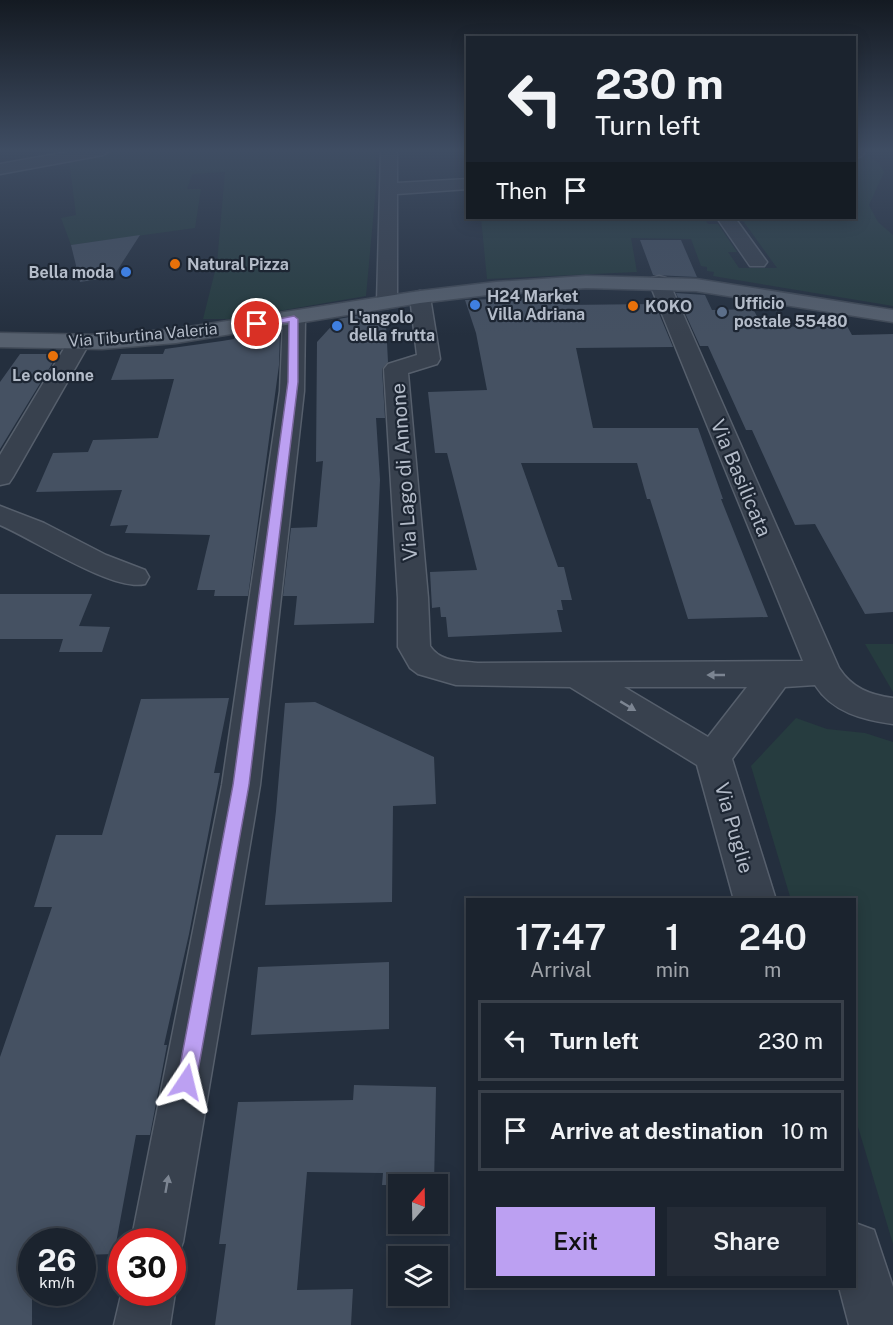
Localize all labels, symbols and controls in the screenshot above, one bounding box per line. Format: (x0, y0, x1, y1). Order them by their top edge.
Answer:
text: 230 m (595, 59, 724, 108)
icon: left (496, 60, 574, 138)
text: Turn left (595, 109, 701, 141)
icon: arrive (559, 174, 592, 207)
text: Then (496, 178, 547, 204)
place label: Natural Pizza (187, 255, 289, 274)
marker: Natural Pizza (168, 257, 182, 271)
place label: Bella moda (28, 263, 114, 282)
marker: Bella moda (119, 265, 133, 279)
place label: H24 Market Villa Adriana (487, 287, 585, 324)
place label: Ufficio postale 55480 (734, 294, 848, 331)
place label: KOKO (645, 297, 692, 316)
pin (231, 298, 282, 349)
marker: H24 Market Villa Adriana (468, 298, 482, 312)
marker: KOKO (626, 299, 640, 313)
marker: Ufficio postale 55480 (715, 305, 729, 319)
icon: arrive (240, 307, 273, 340)
place label: L'angolo della frutta (349, 308, 435, 345)
street label: Via Tiburtina Valeria (68, 319, 218, 351)
marker: L'angolo della frutta (330, 319, 344, 333)
marker: Le colonne (46, 349, 60, 363)
place label: Le colonne (12, 366, 94, 385)
street label: Via Lago di Annone (386, 382, 422, 562)
street label: Via Basilicata (706, 416, 776, 540)
one-way arrow (707, 670, 726, 680)
one-way arrow (620, 700, 636, 711)
street label: Via Puglie (710, 780, 758, 876)
text: 17:47 (515, 916, 606, 958)
text: 1 (665, 916, 680, 958)
text: 240 (739, 916, 807, 958)
text: Arrival (530, 958, 592, 982)
text: min (656, 958, 690, 982)
text: m (764, 958, 781, 982)
icon: left (499, 1024, 532, 1057)
text: Turn left (550, 1028, 639, 1054)
text: 230 m (758, 1028, 823, 1054)
position arrow (154, 1050, 218, 1114)
icon: arrive (499, 1114, 532, 1147)
text: Arrive at destination (550, 1118, 763, 1144)
text: 10 m (781, 1118, 828, 1144)
north arrow (388, 1174, 448, 1234)
map controls (388, 1174, 448, 1306)
one-way arrow (163, 1175, 172, 1194)
button: Exit (496, 1207, 655, 1276)
button: Share (667, 1207, 826, 1276)
speed limit sign: 30 (108, 1228, 186, 1306)
text: 26 (38, 1242, 76, 1278)
button: layers (388, 1246, 448, 1306)
text: km/h (39, 1274, 75, 1291)

